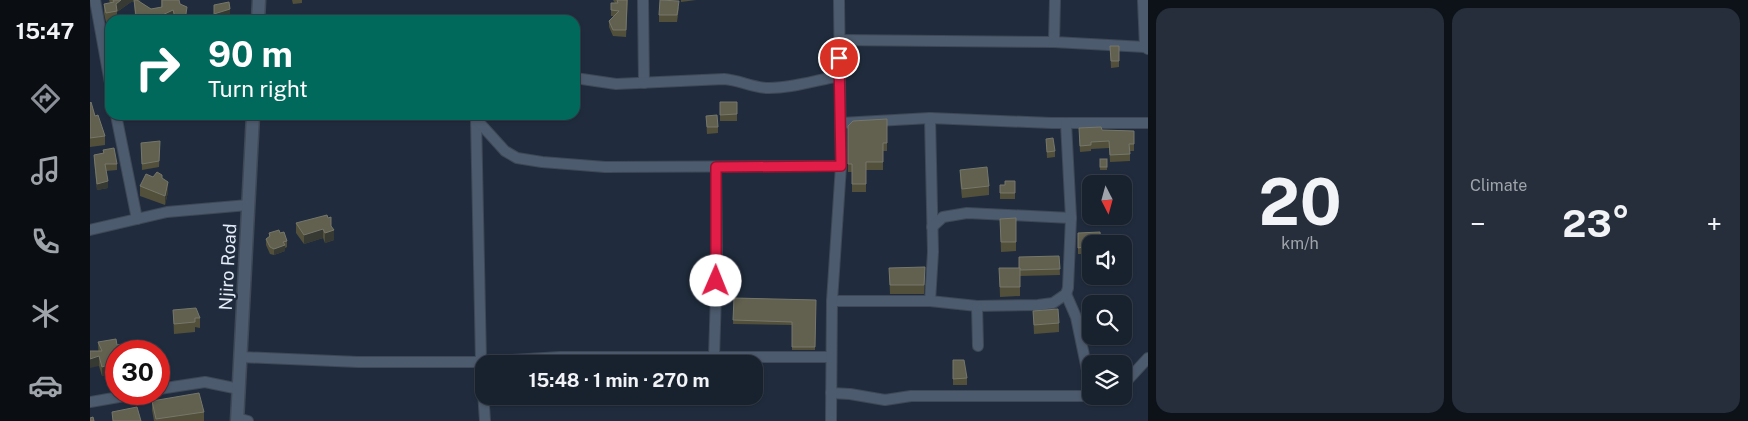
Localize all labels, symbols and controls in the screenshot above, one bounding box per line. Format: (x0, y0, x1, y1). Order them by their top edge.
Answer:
text: 15:47 (16, 18, 74, 44)
text: 90 m (208, 34, 293, 75)
icon: right (125, 35, 190, 100)
pin (818, 37, 860, 79)
icon: arrive (825, 44, 853, 72)
text: Turn right (208, 76, 308, 102)
icon: directions (28, 81, 63, 116)
icon: music (28, 153, 63, 188)
text: 20 (1258, 163, 1342, 240)
north arrow (1082, 175, 1132, 225)
map controls (1082, 175, 1132, 405)
text: Climate (1470, 176, 1527, 195)
text: 23° (1562, 201, 1630, 246)
text: − (1470, 207, 1486, 240)
text: + (1706, 207, 1722, 240)
street label: Njiro Road (215, 223, 240, 311)
icon: phone (28, 224, 63, 259)
text: km/h (1281, 234, 1319, 253)
button: sound (1082, 235, 1132, 285)
position arrow (689, 254, 741, 306)
button: search (1082, 295, 1132, 345)
icon: climate (28, 296, 63, 331)
speed limit sign: 30 (105, 340, 170, 405)
button: layers (1082, 355, 1132, 405)
icon: car (28, 368, 63, 403)
text: 15:48 · 1 min · 270 m (528, 369, 710, 391)

